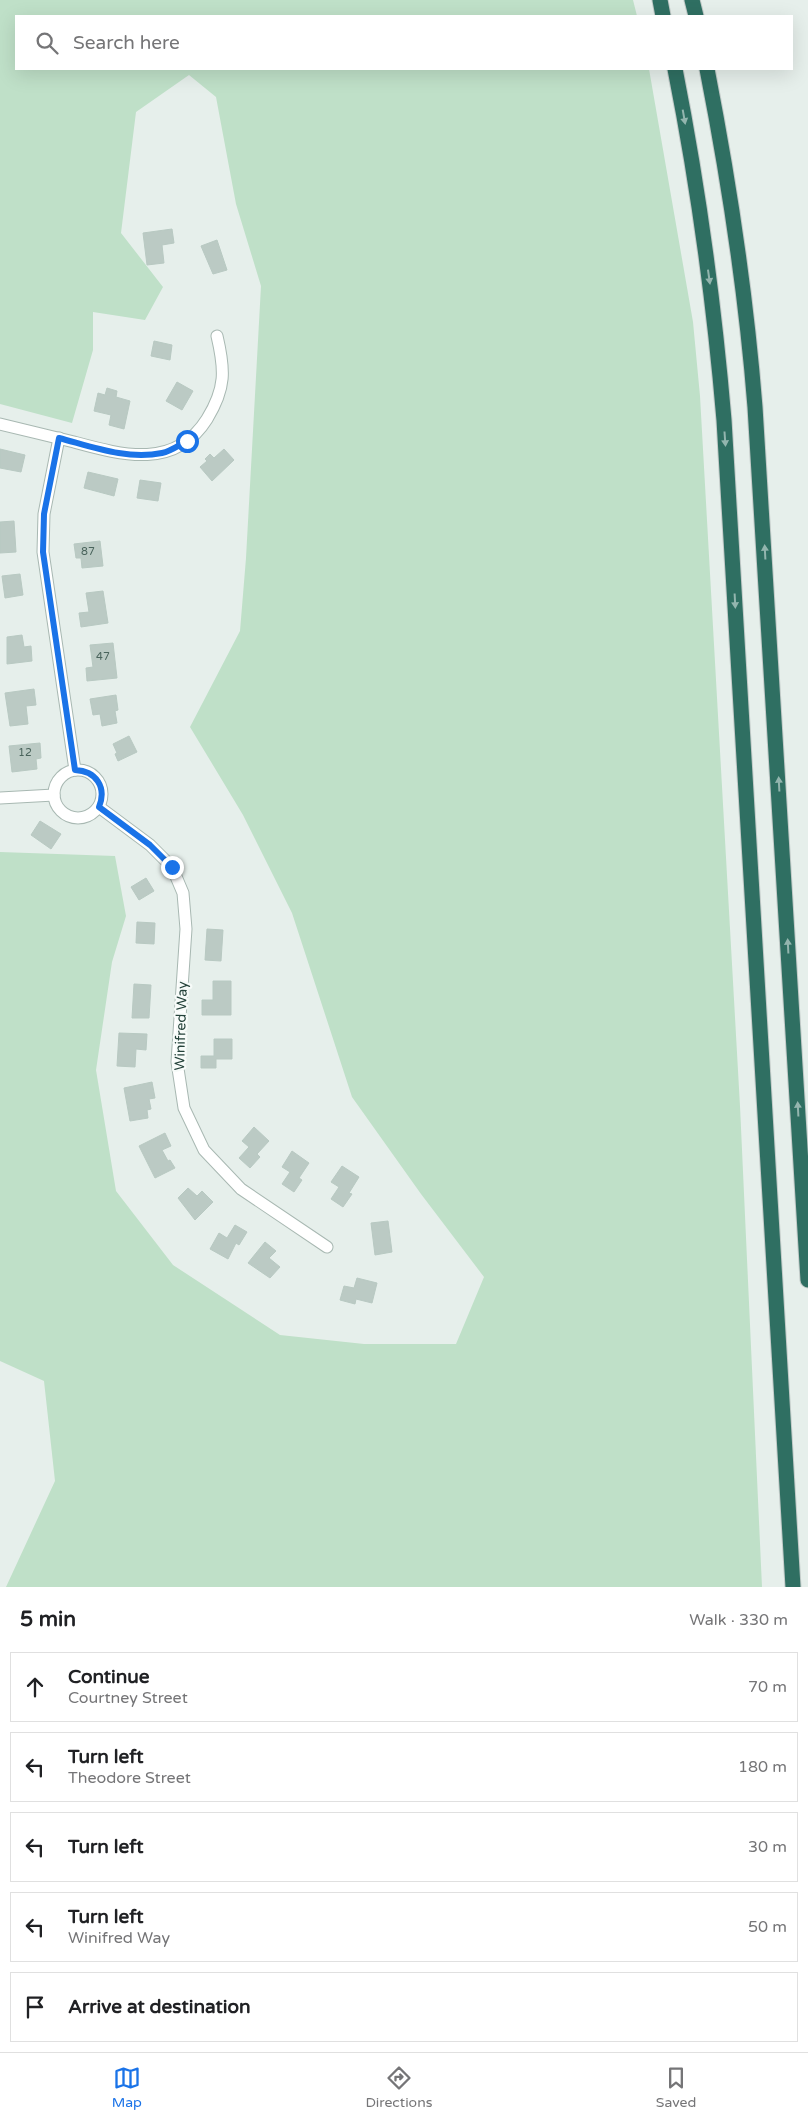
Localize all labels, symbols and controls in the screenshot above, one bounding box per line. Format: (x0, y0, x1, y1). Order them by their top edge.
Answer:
search box (15, 15, 793, 70)
icon: search (33, 29, 61, 57)
text: Search here (73, 32, 180, 54)
one-way arrow (681, 109, 689, 125)
one-way arrow (705, 269, 713, 285)
route start (176, 430, 199, 453)
one-way arrow (721, 431, 729, 447)
one-way arrow (760, 544, 768, 560)
house number: 87 (81, 545, 95, 558)
one-way arrow (732, 593, 740, 609)
house number: 47 (96, 650, 110, 663)
house number: 12 (18, 746, 32, 759)
one-way arrow (774, 776, 782, 792)
route end (161, 856, 184, 879)
one-way arrow (784, 938, 792, 954)
street label: Winifred Way (171, 981, 191, 1071)
one-way arrow (793, 1100, 801, 1116)
text: 5 min (20, 1607, 76, 1632)
text: Walk · 330 m (689, 1610, 788, 1630)
text: Continue (68, 1666, 150, 1688)
icon: ahead (21, 1673, 49, 1701)
text: 70 m (748, 1677, 787, 1697)
text: Courtney Street (68, 1688, 188, 1708)
text: Turn left (68, 1746, 144, 1768)
icon: left (21, 1753, 49, 1781)
text: 180 m (738, 1757, 787, 1777)
text: Theodore Street (68, 1768, 191, 1788)
icon: left (21, 1833, 49, 1861)
text: Turn left (68, 1836, 144, 1858)
text: 30 m (748, 1837, 787, 1857)
text: Turn left (68, 1906, 144, 1928)
icon: left (21, 1913, 49, 1941)
text: 50 m (748, 1917, 787, 1937)
text: Winifred Way (68, 1928, 170, 1948)
icon: arrive (21, 1993, 49, 2021)
text: Arrive at destination (68, 1996, 251, 2018)
tab: Map (112, 2064, 142, 2111)
tab: Directions (365, 2064, 432, 2111)
tab: Saved (656, 2064, 696, 2111)

